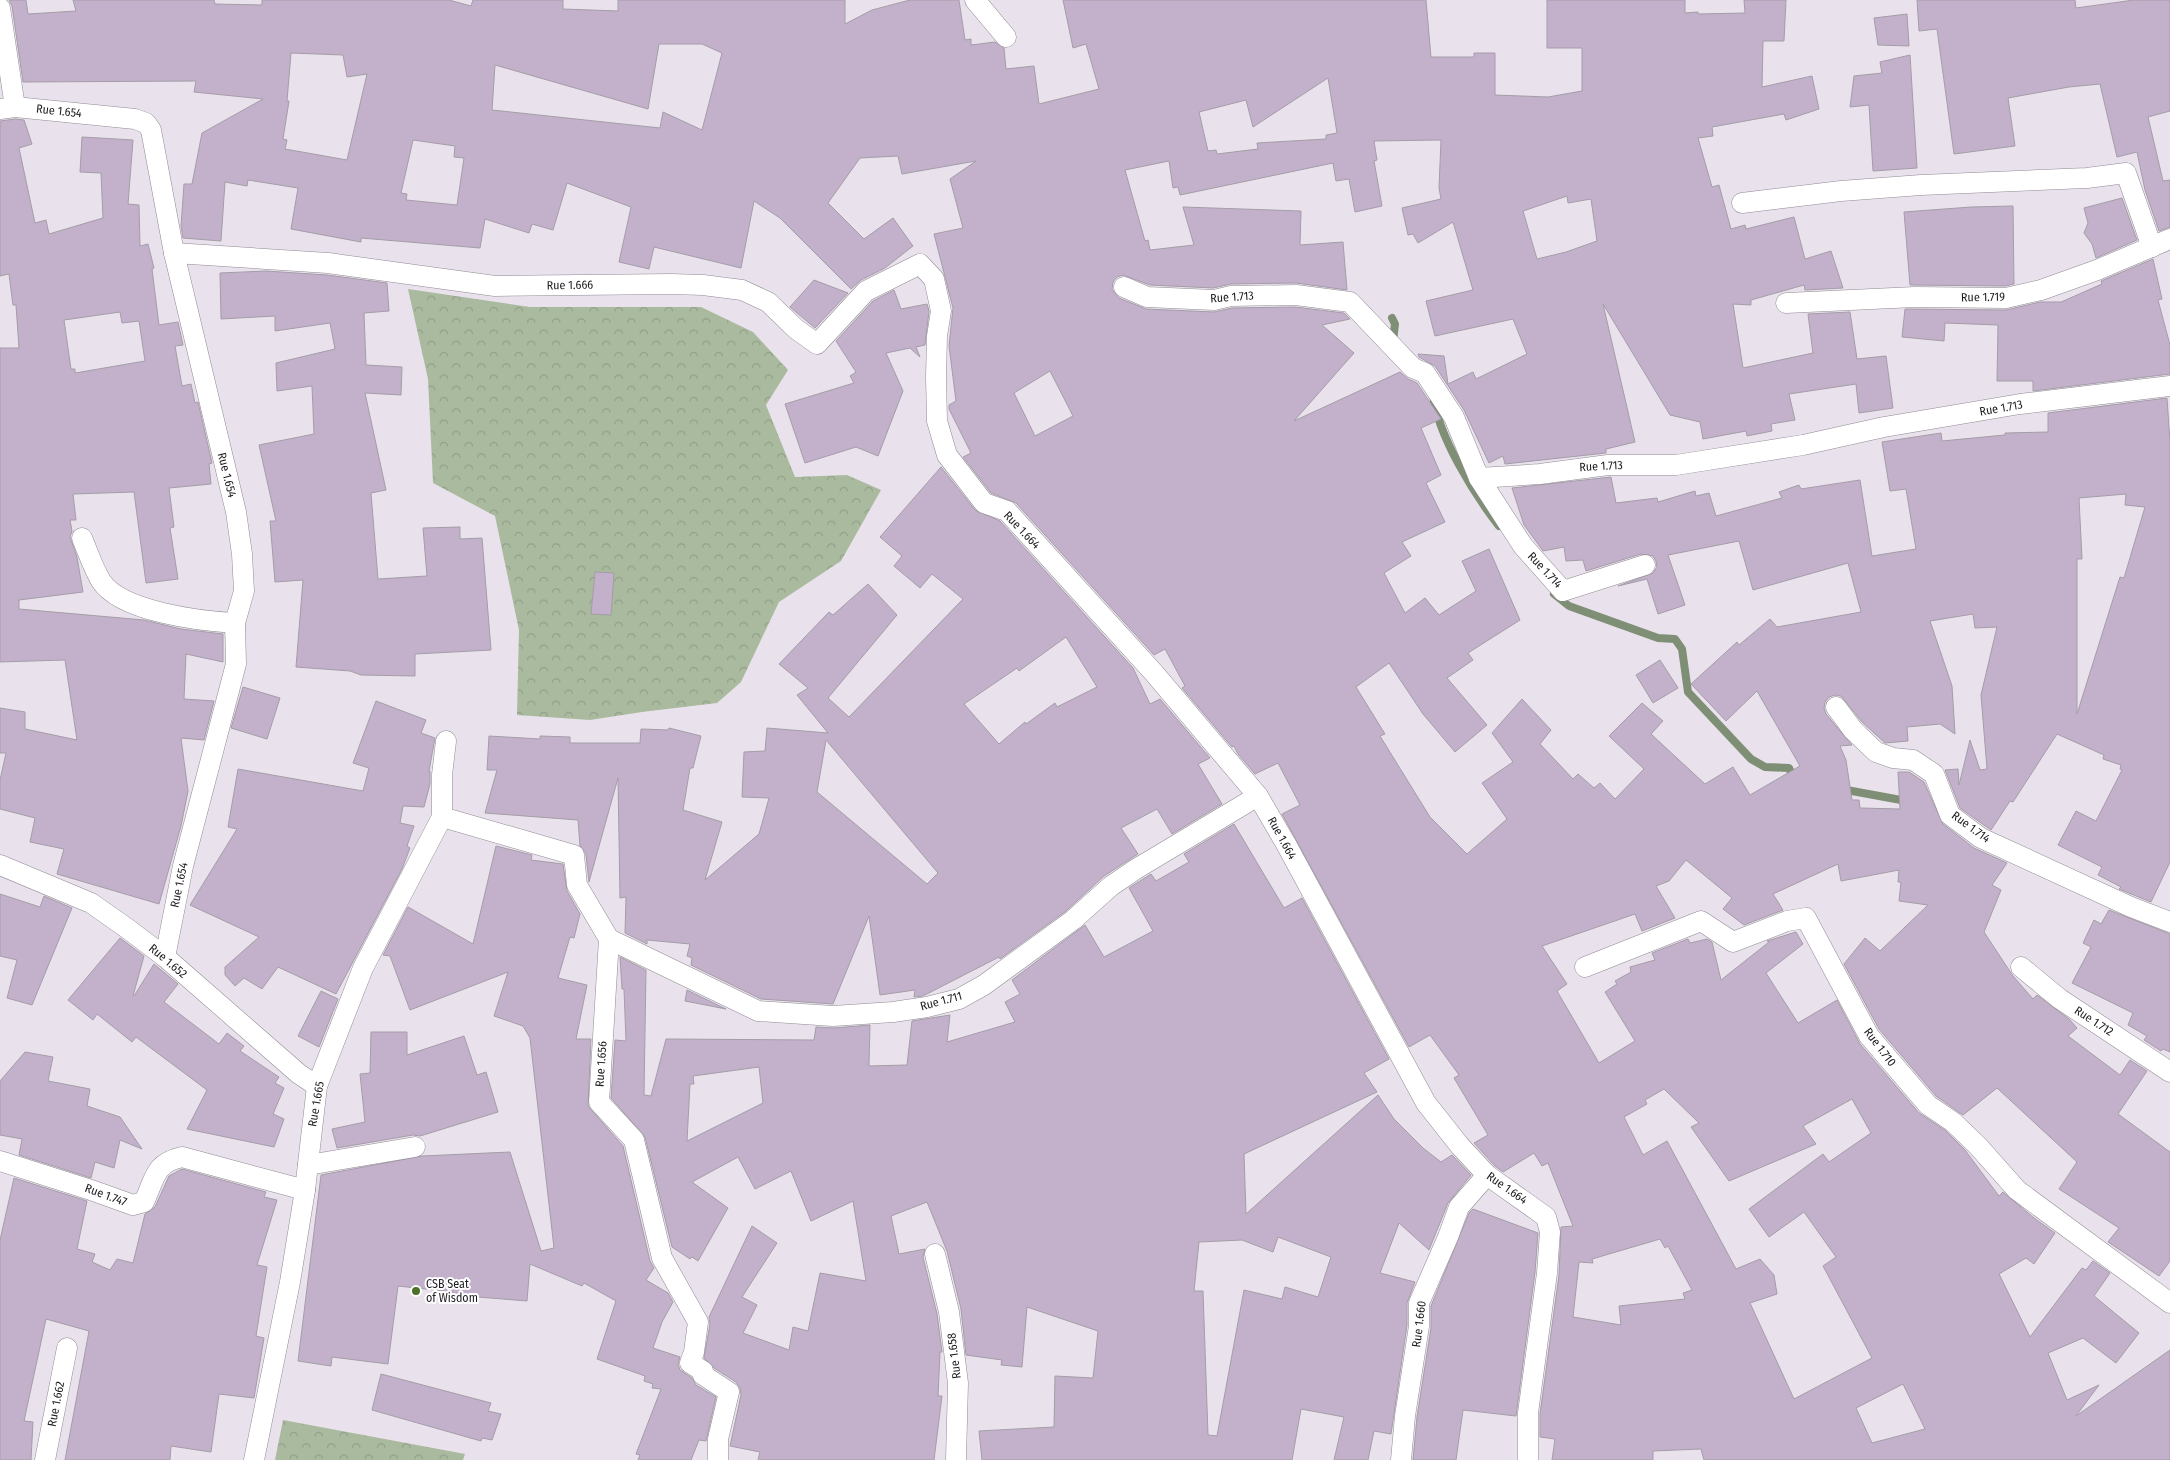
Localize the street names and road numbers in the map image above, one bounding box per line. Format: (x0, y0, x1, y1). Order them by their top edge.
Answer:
street label: Rue 1.654 (35, 102, 83, 120)
street label: Rue 1.666 (547, 278, 593, 292)
street label: Rue 1.713 (1210, 288, 1254, 306)
street label: Rue 1.719 (1961, 290, 2005, 304)
street label: Rue 1.713 (1978, 397, 2024, 419)
street label: Rue 1.654 (215, 451, 239, 499)
street label: Rue 1.713 (1579, 458, 1623, 474)
street label: Rue 1.664 (1001, 508, 1043, 552)
street label: Rue 1.714 (1525, 549, 1565, 591)
street label: Rue 1.714 (1949, 808, 1993, 846)
street label: Rue 1.664 (1265, 814, 1299, 862)
street label: Rue 1.654 (167, 861, 191, 909)
street label: Rue 1.652 (146, 941, 190, 981)
street label: Rue 1.711 (919, 989, 963, 1013)
street label: Rue 1.712 (2072, 1003, 2116, 1039)
street label: Rue 1.710 (1861, 1025, 1899, 1069)
street label: Rue 1.656 (592, 1041, 610, 1087)
street label: Rue 1.665 (305, 1080, 327, 1128)
street label: Rue 1.664 (1484, 1169, 1530, 1207)
street label: Rue 1.747 (83, 1181, 129, 1209)
street label: Rue 1.660 (1409, 1300, 1429, 1348)
street label: Rue 1.658 (944, 1332, 964, 1380)
street label: Rue 1.662 (45, 1380, 67, 1428)

